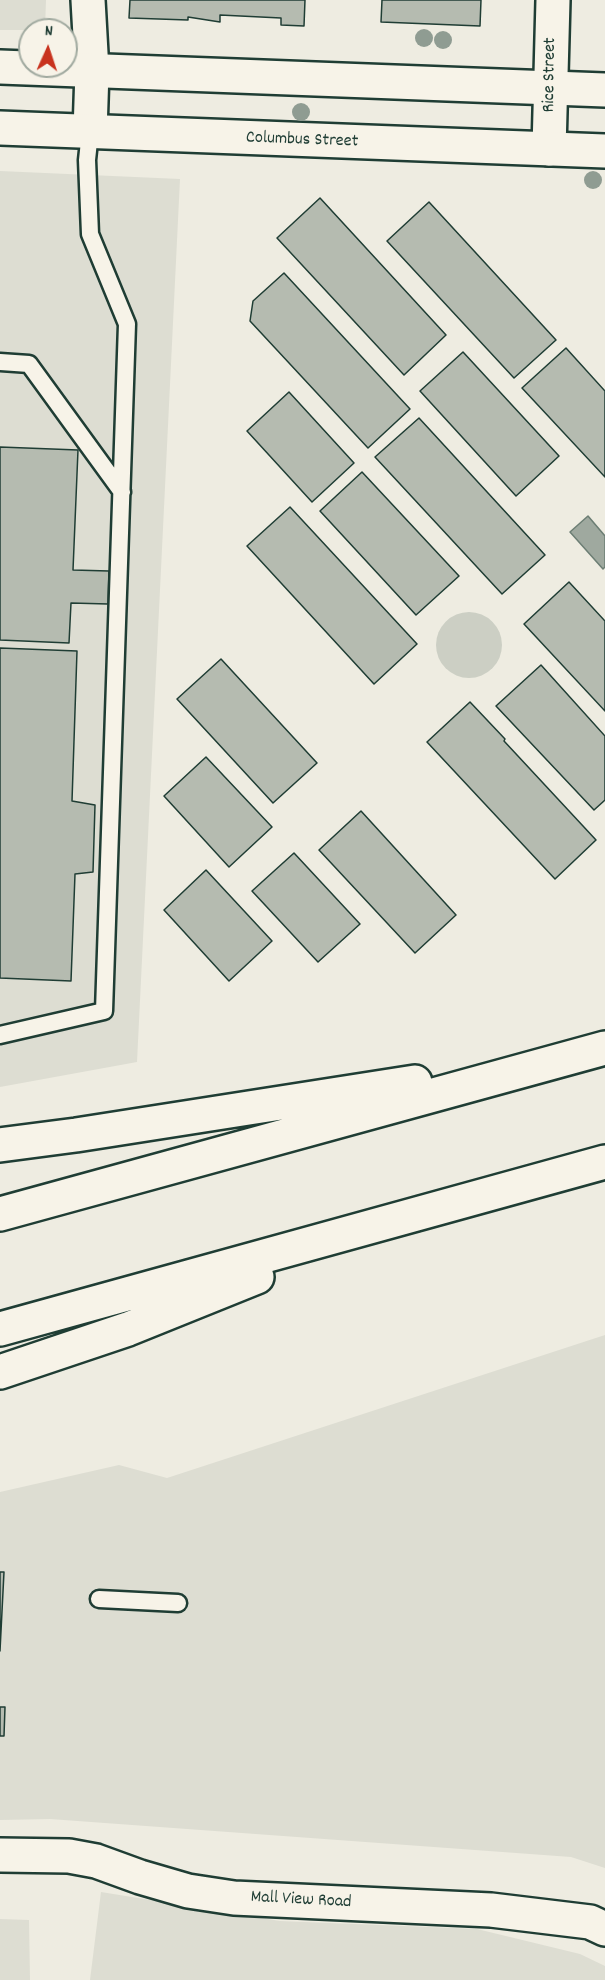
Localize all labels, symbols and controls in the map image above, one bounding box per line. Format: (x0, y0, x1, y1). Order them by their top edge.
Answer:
north arrow (18, 18, 78, 78)
text: N (44, 20, 53, 43)
street label: Rice Street (540, 37, 562, 113)
street label: Columbus Street (246, 128, 358, 154)
street label: Mall View Road (250, 1888, 352, 1914)

